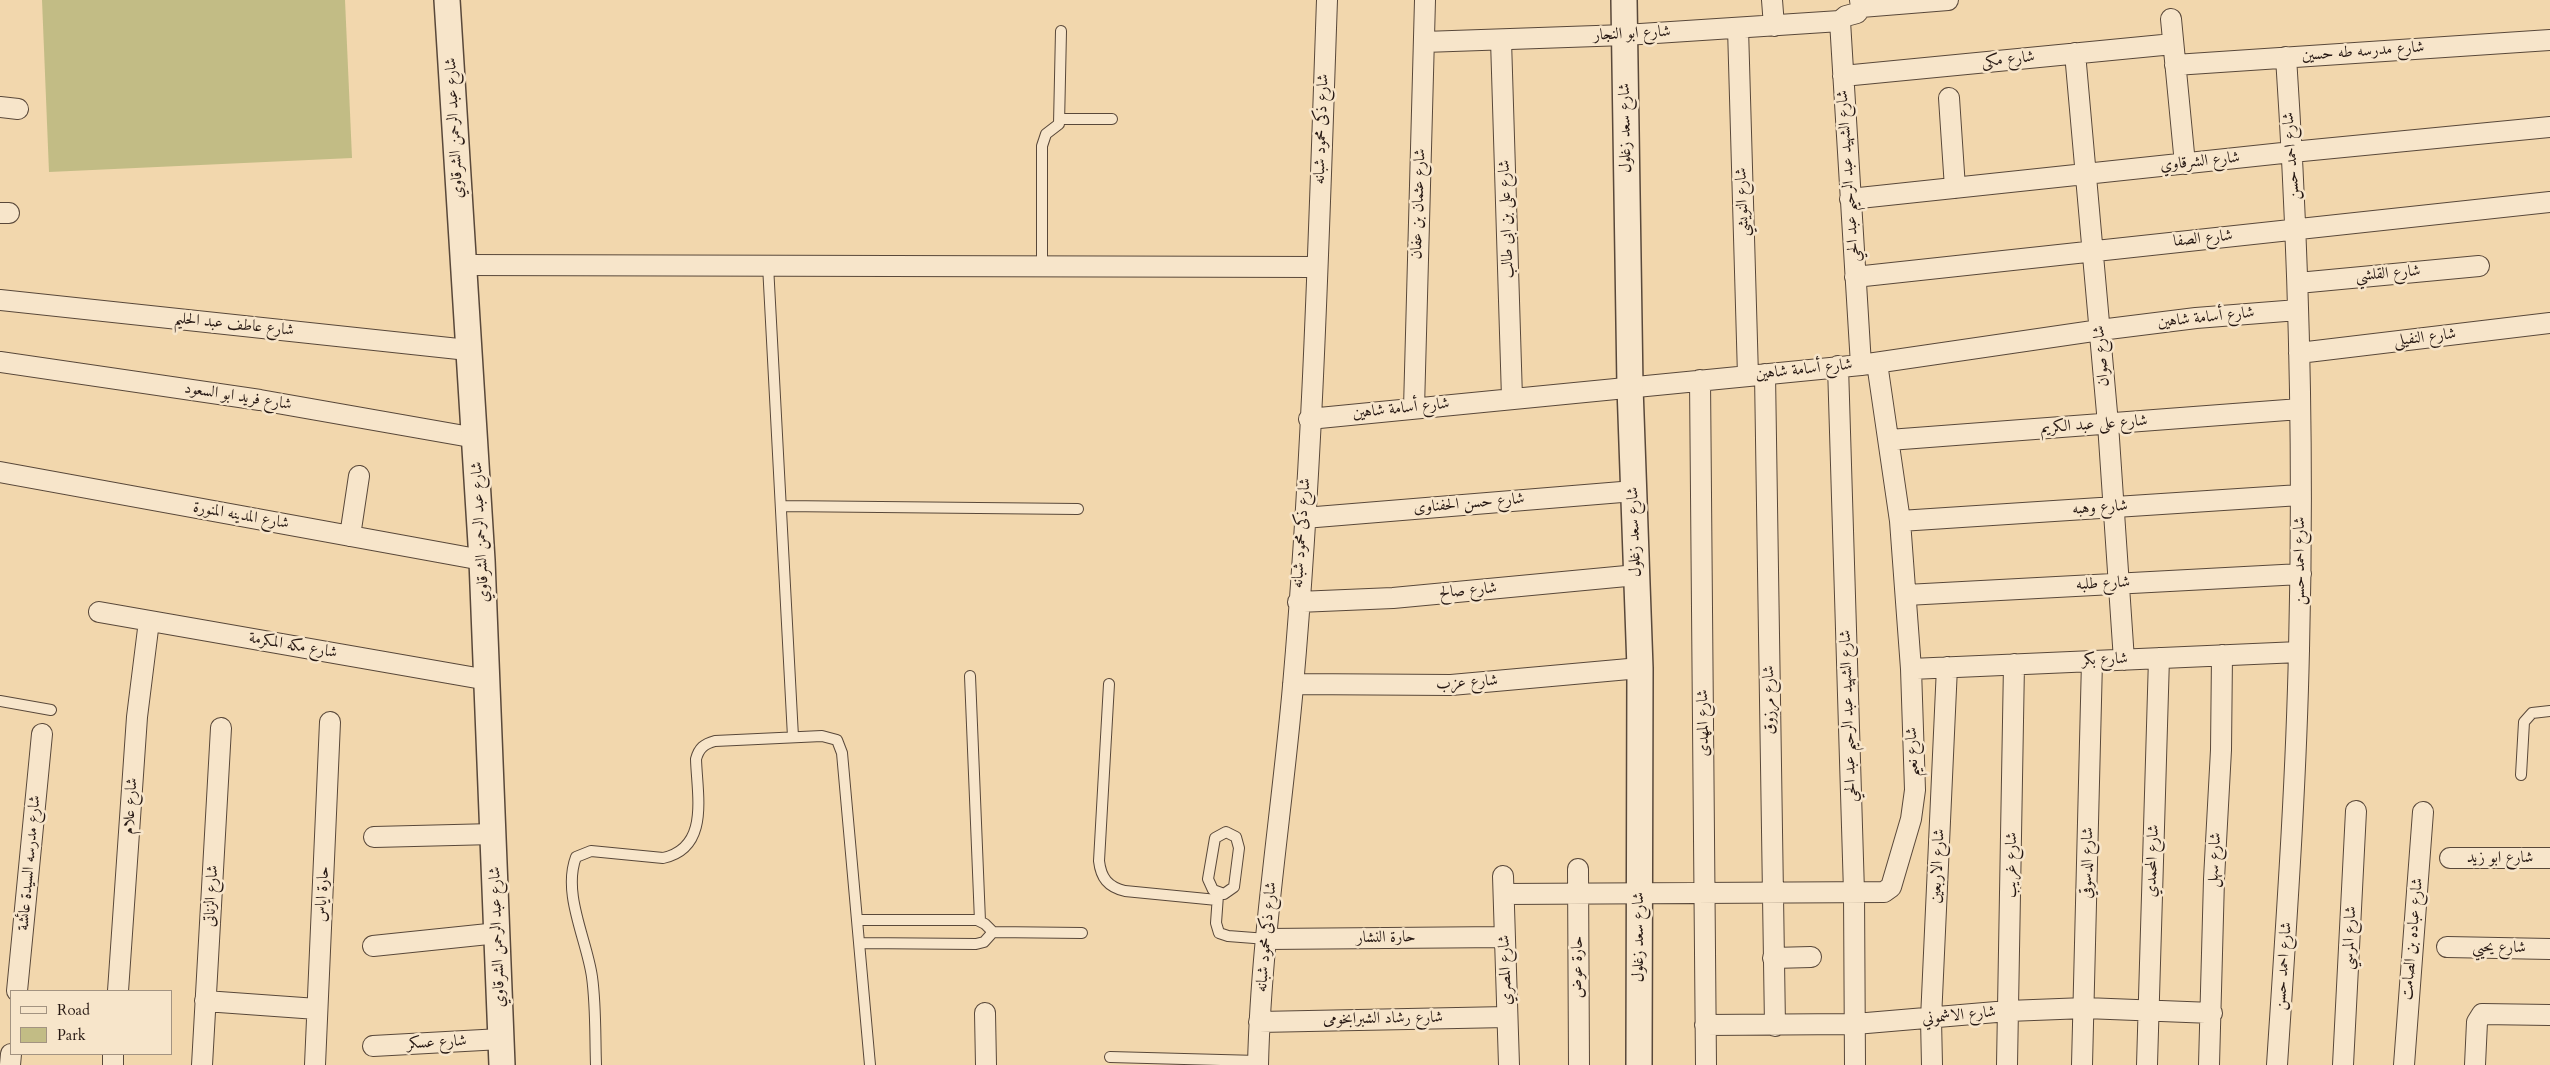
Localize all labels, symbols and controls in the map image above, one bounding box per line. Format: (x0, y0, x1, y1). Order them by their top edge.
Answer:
street label: شارع ابو النجار (1593, 22, 1671, 46)
street label: شارع مدرسه طه حسين (2301, 38, 2425, 66)
street label: شارع مكى (1980, 48, 2036, 72)
street label: شارع عبد الرحمن الشرقاوي (442, 57, 468, 199)
street label: شارع ذكى محمود شبانه (1310, 73, 1334, 185)
street label: شارع سعد زغلول (1616, 83, 1636, 173)
street label: شارع الشهيد عبد الرحيم عبد الحي (1833, 89, 1865, 263)
street label: شارع احمد حسن (2279, 111, 2305, 201)
street label: شارع عثمان بن عفان (1407, 148, 1431, 260)
street label: شارع الشرقاوي (2159, 148, 2241, 176)
street label: شارع على بن ابى طالب (1495, 159, 1519, 279)
street label: شارع النويشي (1732, 167, 1754, 237)
street label: شارع الصفا (2172, 226, 2234, 252)
street label: شارع القلشي (2355, 262, 2421, 286)
street label: شارع أسامة شاهين (2157, 303, 2255, 333)
street label: شارع عاطف عبد الحليم (173, 309, 295, 341)
street label: شارع صوان (2090, 325, 2114, 387)
street label: شارع النفيلى (2393, 325, 2457, 351)
street label: شارع أسامة شاهين (1755, 355, 1853, 385)
street label: شارع فريد ابو السعود (183, 379, 293, 415)
street label: شارع أسامة شاهين (1352, 394, 1450, 424)
street label: شارع على عبد الكريم (2040, 412, 2148, 438)
street label: شارع عبد الرحمن الشرقاوي (468, 461, 494, 603)
street label: شارع ذكى محمود شبانه (1289, 477, 1315, 589)
street label: شارع سعد زغلول (1624, 487, 1646, 577)
street label: شارع حسن الحفناوى (1413, 490, 1525, 518)
street label: شارع وهبه (2072, 496, 2128, 520)
street label: شارع المدينه المنورة (191, 498, 291, 534)
street label: شارع احمد حسن (2290, 517, 2310, 605)
street label: شارع طلبه (2075, 573, 2131, 595)
street label: شارع صالح (1438, 579, 1498, 603)
street label: شارع مكه المكرمة (247, 629, 339, 663)
street label: شارع الشهيد عبد الرحيم عبد الحي (1836, 629, 1862, 803)
street label: شارع بكر (2082, 650, 2128, 670)
street label: شارع مرزوق (1760, 665, 1780, 735)
street label: شارع عزب (1435, 671, 1499, 695)
street label: شارع المهدى (1694, 689, 1714, 757)
street label: شارع نعيم (1903, 727, 1923, 777)
street label: شارع علام (119, 777, 143, 835)
street label: شارع مدرسه السيدة عائشة (15, 794, 45, 932)
street label: شارع المحمدي (2142, 824, 2164, 898)
street label: شارع الدسوقي (2078, 827, 2098, 899)
street label: شارع الاربعين (1926, 828, 1950, 904)
street label: شارع غريب (2002, 832, 2022, 898)
street label: شارع سهل (2204, 832, 2226, 888)
street label: شارع ابو زيد (2467, 848, 2533, 868)
street label: شارع الزناتى (201, 864, 223, 928)
street label: حارة اياس (312, 866, 334, 922)
street label: شارع عبد الرحمن الشرقاوي (486, 866, 510, 1008)
street label: شارع عباده بن الصامت (2398, 877, 2428, 1001)
street label: شارع ذكى محمود شبانه (1253, 881, 1281, 993)
street label: شارع سعد زغلول (1629, 892, 1649, 982)
street label: شارع المرسي (2339, 906, 2361, 970)
street label: شارع احمد حسن (2271, 921, 2297, 1011)
street label: حارة النشار (1356, 928, 1416, 948)
street label: شارع المصري (1495, 934, 1517, 1006)
street label: حارة عوض (1568, 936, 1588, 998)
street label: شارع يحيي (2472, 938, 2526, 958)
legend (10, 990, 172, 1055)
text: Road (57, 1000, 90, 1020)
street label: شارع الاشموني (1921, 1003, 1997, 1029)
street label: شارع رشاد الشبرابخومى (1323, 1008, 1443, 1030)
text: Park (57, 1025, 86, 1045)
street label: شارع عسكر (407, 1032, 467, 1054)

